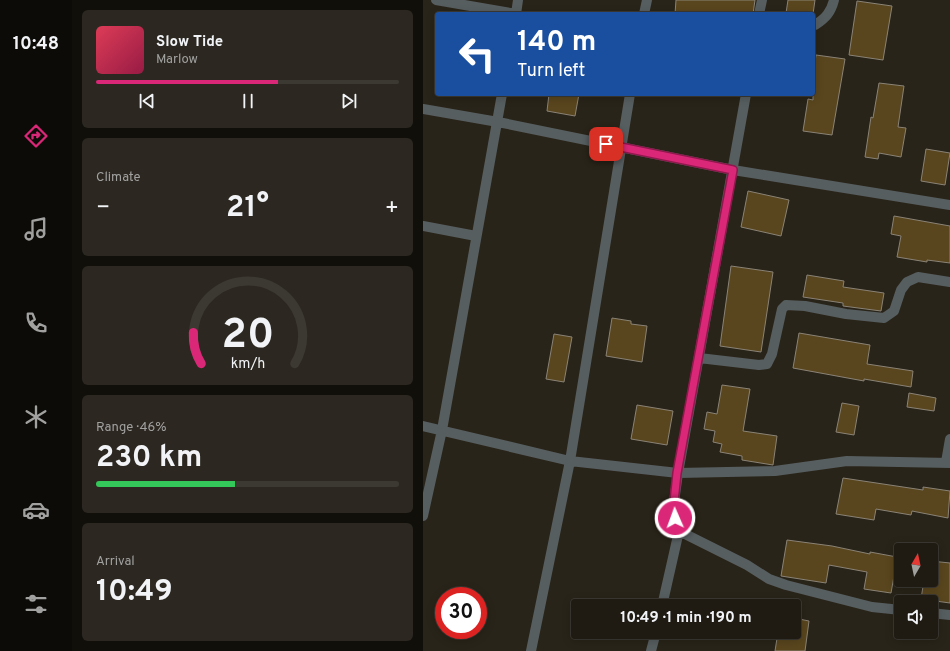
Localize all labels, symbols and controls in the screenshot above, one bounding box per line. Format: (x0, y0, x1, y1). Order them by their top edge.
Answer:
text: 140 m (517, 25, 596, 61)
icon: left (451, 28, 503, 80)
text: 10:48 (13, 33, 59, 56)
text: Slow Tide (156, 33, 223, 52)
text: Marlow (156, 52, 198, 68)
text: Turn left (517, 60, 585, 83)
icon: previous (136, 90, 158, 112)
icon: pause (237, 90, 259, 112)
icon: next (338, 90, 360, 112)
icon: directions (22, 122, 50, 150)
pin (589, 127, 623, 161)
icon: arrive (595, 133, 617, 155)
text: Climate (96, 170, 141, 186)
text: 21° (226, 190, 269, 227)
text: − (96, 195, 110, 222)
text: + (385, 195, 399, 222)
icon: music (22, 215, 50, 243)
icon: phone (22, 309, 50, 337)
text: 20 (221, 309, 274, 362)
text: km/h (230, 354, 265, 372)
icon: climate (22, 403, 50, 431)
text: Range · 46% (96, 420, 167, 436)
text: 230 km (96, 440, 202, 477)
icon: car (22, 496, 50, 524)
position arrow (654, 497, 696, 539)
north arrow (894, 543, 938, 587)
map controls (894, 543, 938, 639)
text: Arrival (96, 554, 135, 570)
text: 10:49 (96, 574, 173, 611)
speed limit sign: 30 (435, 587, 487, 639)
icon: filters (22, 590, 50, 618)
button: sound (894, 595, 938, 639)
text: 10:49 · 1 min · 190 m (620, 609, 752, 628)

